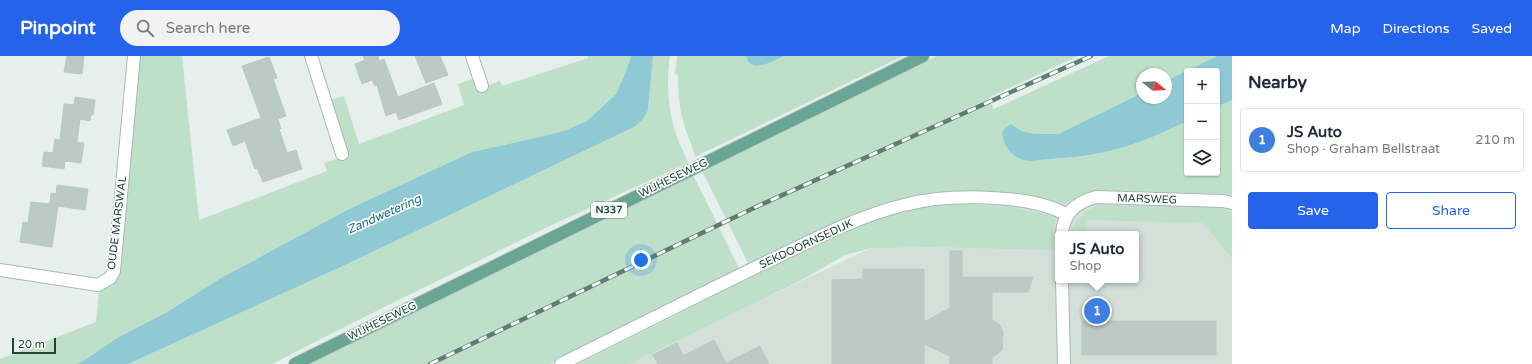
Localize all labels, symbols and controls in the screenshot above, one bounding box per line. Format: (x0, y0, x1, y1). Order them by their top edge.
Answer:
search box (120, 10, 400, 46)
text: Pinpoint (20, 17, 96, 39)
icon: search (134, 17, 156, 39)
text: Search here (166, 19, 250, 37)
text: Map (1330, 20, 1361, 37)
text: Directions (1383, 20, 1450, 37)
text: Saved (1472, 20, 1512, 37)
north arrow (1136, 68, 1172, 104)
map controls (1184, 68, 1220, 176)
button: + (1184, 68, 1220, 104)
text: Nearby (1248, 72, 1307, 93)
button: − (1184, 104, 1220, 140)
text: JS Auto (1287, 123, 1342, 141)
text: 1 (1258, 132, 1266, 148)
text: 210 m (1475, 132, 1515, 148)
button: layers (1184, 140, 1220, 176)
text: Shop · Graham Bellstraat (1287, 141, 1440, 157)
street label: WIJHESEWEG (636, 156, 710, 200)
street label: OUDE MARSWAL (105, 175, 129, 271)
water label: Zandwetering (345, 191, 424, 237)
street label: MARSWEG (1117, 191, 1177, 207)
button: Save (1248, 192, 1378, 229)
button: Share (1386, 192, 1516, 229)
road number: N337 (591, 202, 627, 218)
street label: SEKDOORNSEDIJK (757, 216, 855, 271)
popup (1055, 231, 1139, 283)
text: JS Auto (1070, 240, 1125, 258)
your location (631, 250, 651, 270)
text: Shop (1070, 258, 1101, 274)
pin: 1 (1084, 296, 1110, 326)
street label: WIJHESEWEG (345, 299, 419, 343)
scale bar (12, 336, 56, 355)
text: 20 m (18, 338, 45, 351)

